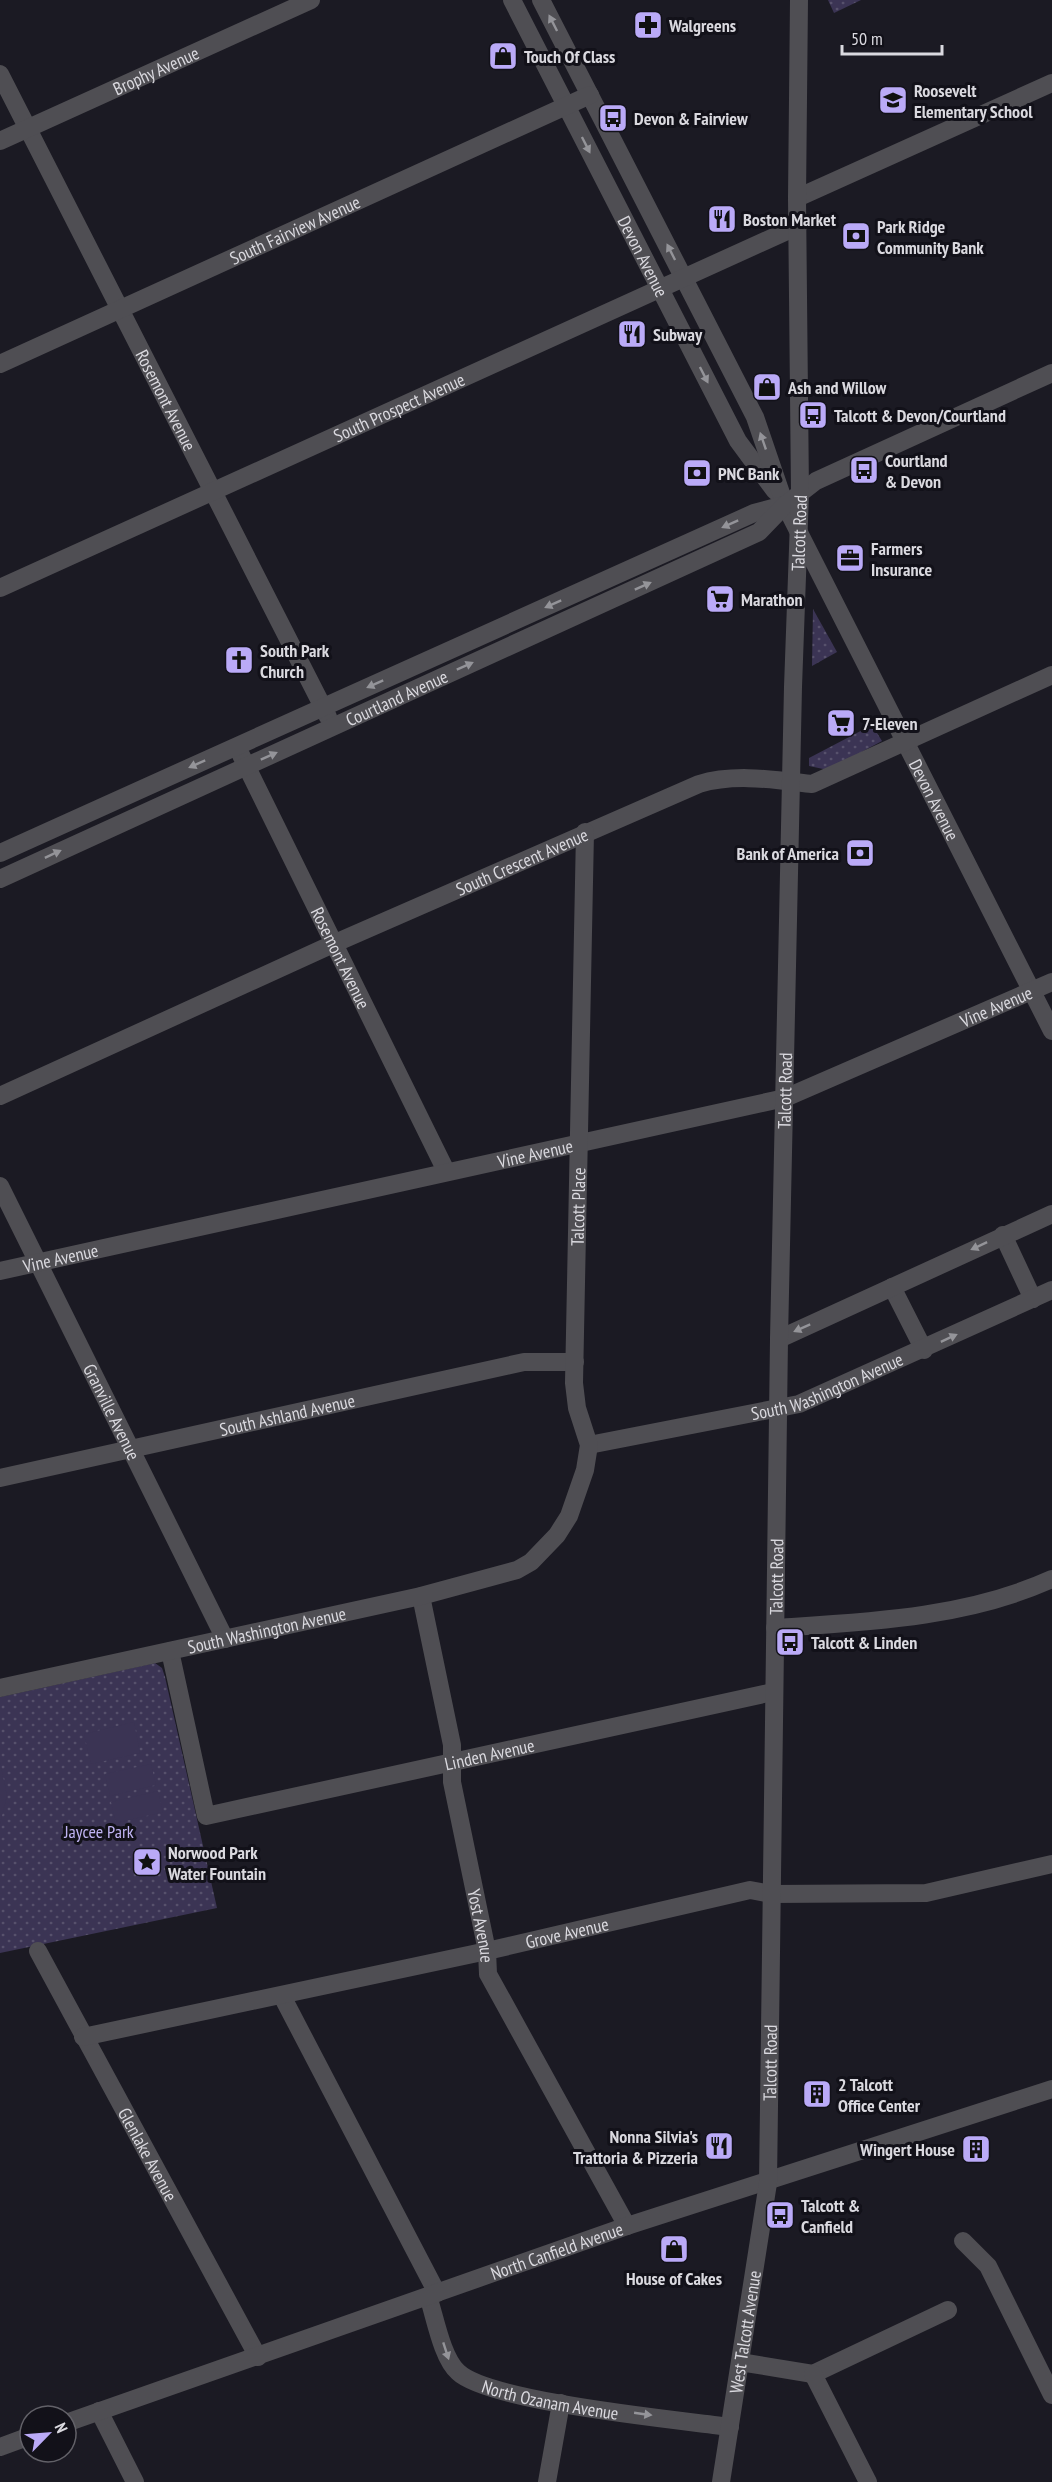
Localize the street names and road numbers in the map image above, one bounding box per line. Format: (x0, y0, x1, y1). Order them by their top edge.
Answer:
street label: Brophy Avenue (109, 41, 202, 100)
street label: South Fairview Avenue (226, 190, 364, 269)
street label: Devon Avenue (613, 212, 674, 301)
street label: Rosemont Avenue (131, 346, 202, 454)
street label: South Prospect Avenue (330, 367, 468, 447)
street label: Talcott Road (786, 494, 811, 572)
street label: Courtland Avenue (342, 664, 451, 731)
street label: Devon Avenue (904, 755, 965, 844)
street label: South Crescent Avenue (452, 823, 591, 900)
street label: Rosemont Avenue (306, 903, 376, 1012)
street label: Vine Avenue (956, 980, 1036, 1032)
street label: Talcott Road (772, 1052, 797, 1129)
street label: Vine Avenue (494, 1134, 575, 1173)
street label: Talcott Place (565, 1167, 590, 1246)
street label: Vine Avenue (20, 1238, 100, 1277)
street label: South Washington Avenue (749, 1347, 907, 1425)
street label: Granville Avenue (79, 1360, 146, 1464)
street label: South Ashland Avenue (217, 1388, 357, 1441)
street label: Talcott Road (764, 1538, 788, 1615)
street label: South Washington Avenue (185, 1601, 348, 1658)
street label: Linden Avenue (442, 1733, 536, 1775)
street label: Yost Avenue (463, 1887, 499, 1963)
street label: Grove Avenue (523, 1912, 611, 1953)
street label: Talcott Road (758, 2024, 782, 2101)
street label: Glenlake Avenue (113, 2103, 183, 2205)
street label: North Canfield Avenue (487, 2217, 626, 2285)
street label: West Talcott Avenue (724, 2269, 766, 2395)
street label: North Ozanam Avenue (479, 2374, 620, 2424)

